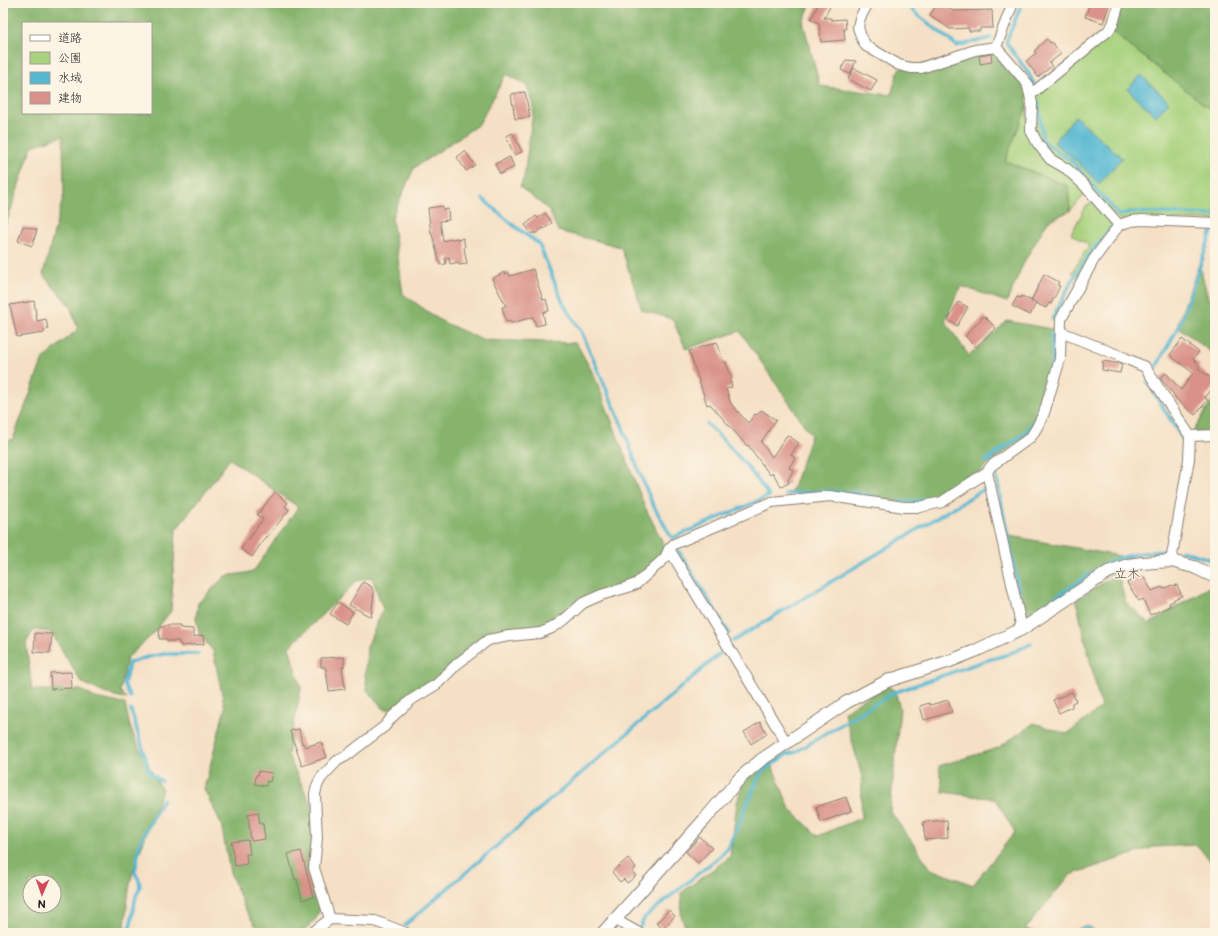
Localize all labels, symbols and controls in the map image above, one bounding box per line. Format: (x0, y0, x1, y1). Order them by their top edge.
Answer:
legend (22, 22, 152, 114)
text: 道路 (58, 31, 82, 46)
text: 公園 (58, 51, 82, 66)
text: 水域 (58, 71, 82, 86)
text: 建物 (58, 91, 82, 106)
district label: 立木 (1114, 566, 1140, 582)
north arrow (22, 874, 62, 914)
text: N (37, 897, 46, 910)

